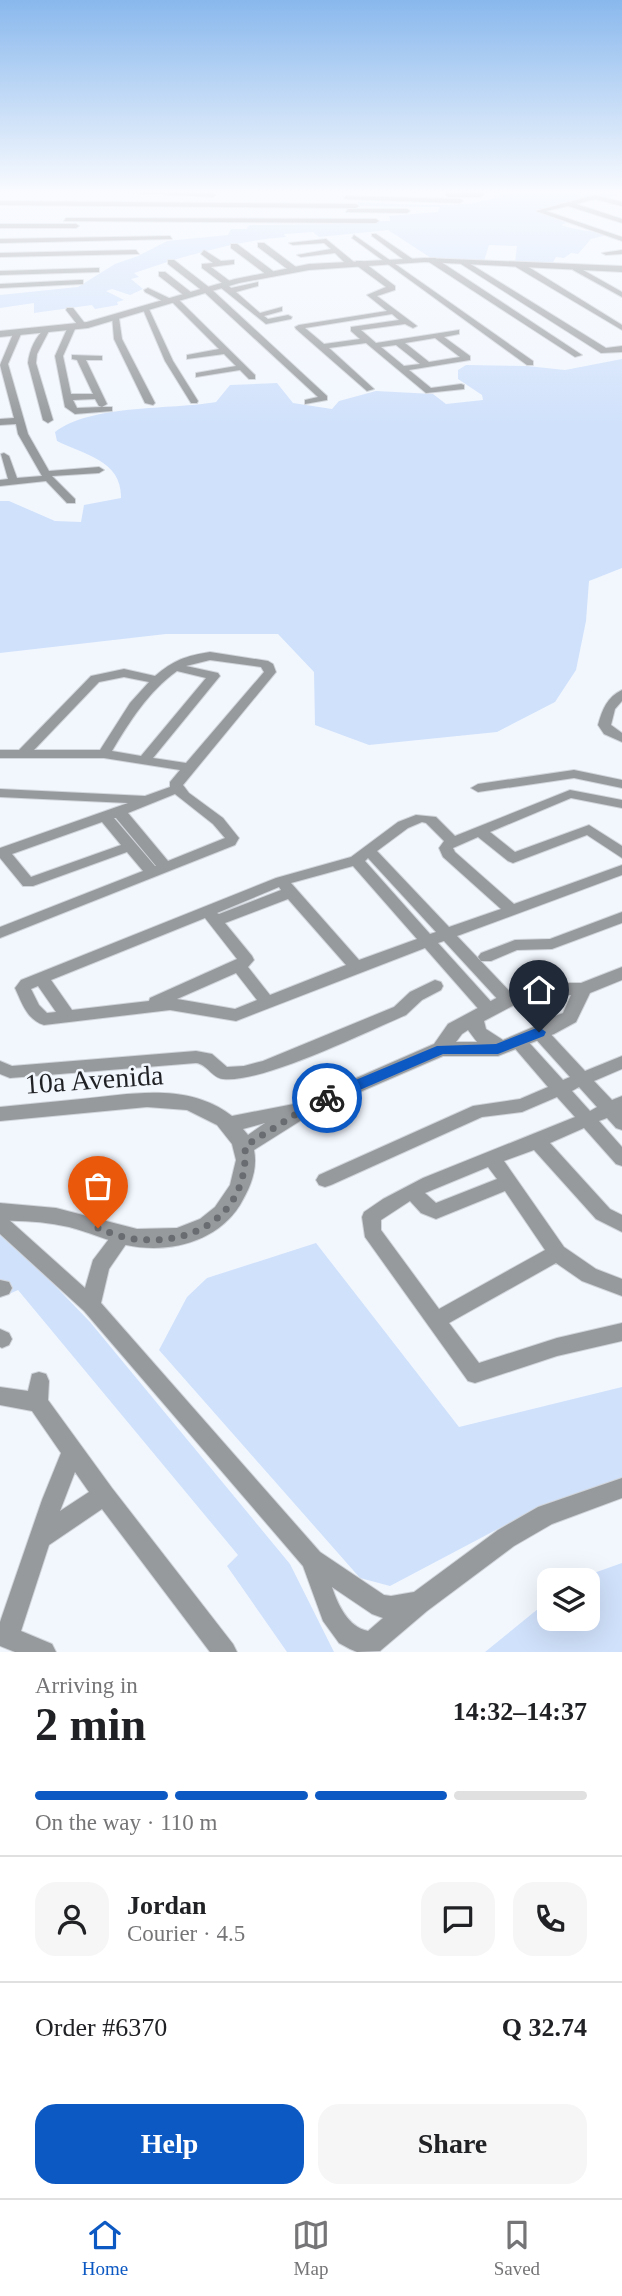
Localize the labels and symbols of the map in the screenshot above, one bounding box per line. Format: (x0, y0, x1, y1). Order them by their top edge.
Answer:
pin (509, 960, 569, 1032)
street label: 10a Avenida (24, 1059, 165, 1100)
courier (292, 1063, 362, 1133)
pin (68, 1156, 128, 1228)

